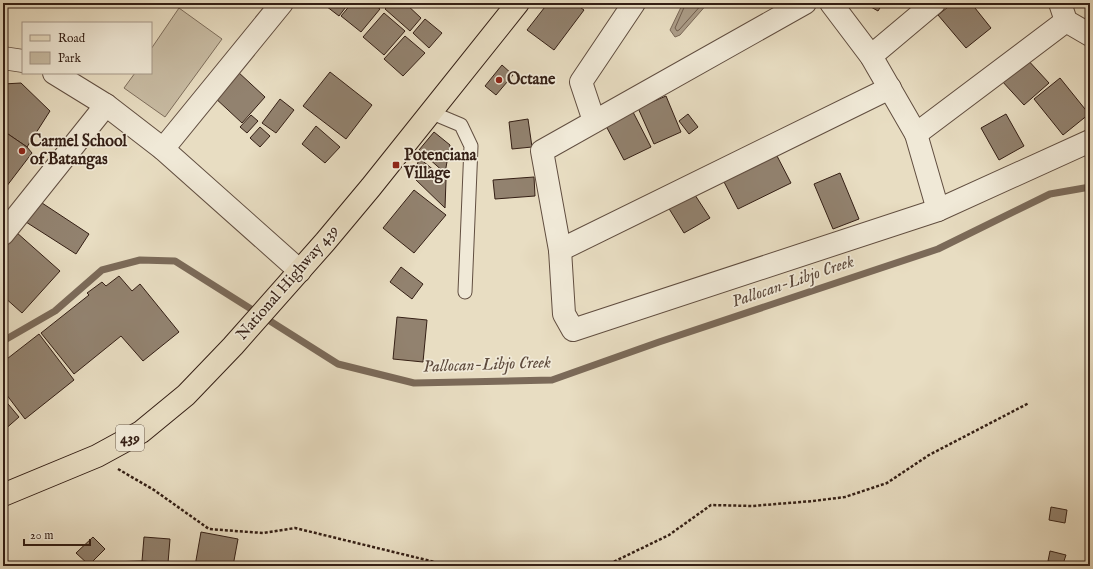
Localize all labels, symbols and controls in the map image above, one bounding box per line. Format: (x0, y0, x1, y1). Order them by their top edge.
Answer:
legend (22, 22, 152, 74)
text: Road (58, 31, 86, 46)
text: Park (58, 51, 81, 66)
place label: Octane (507, 70, 556, 90)
marker: Octane (494, 75, 504, 85)
place label: Carmel School of Batangas (30, 132, 127, 170)
marker: Carmel School of Batangas (17, 146, 27, 156)
place label: Potenciana Village (403, 146, 478, 184)
marker: Potenciana Village (391, 160, 401, 170)
street label: National Highway 439 (232, 221, 344, 345)
water label: Pallocan-Libjo Creek (729, 251, 857, 313)
water label: Pallocan-Libjo Creek (423, 352, 551, 378)
road number: 439 (116, 425, 144, 451)
scale bar (24, 521, 90, 547)
text: 20 m (30, 528, 53, 543)

